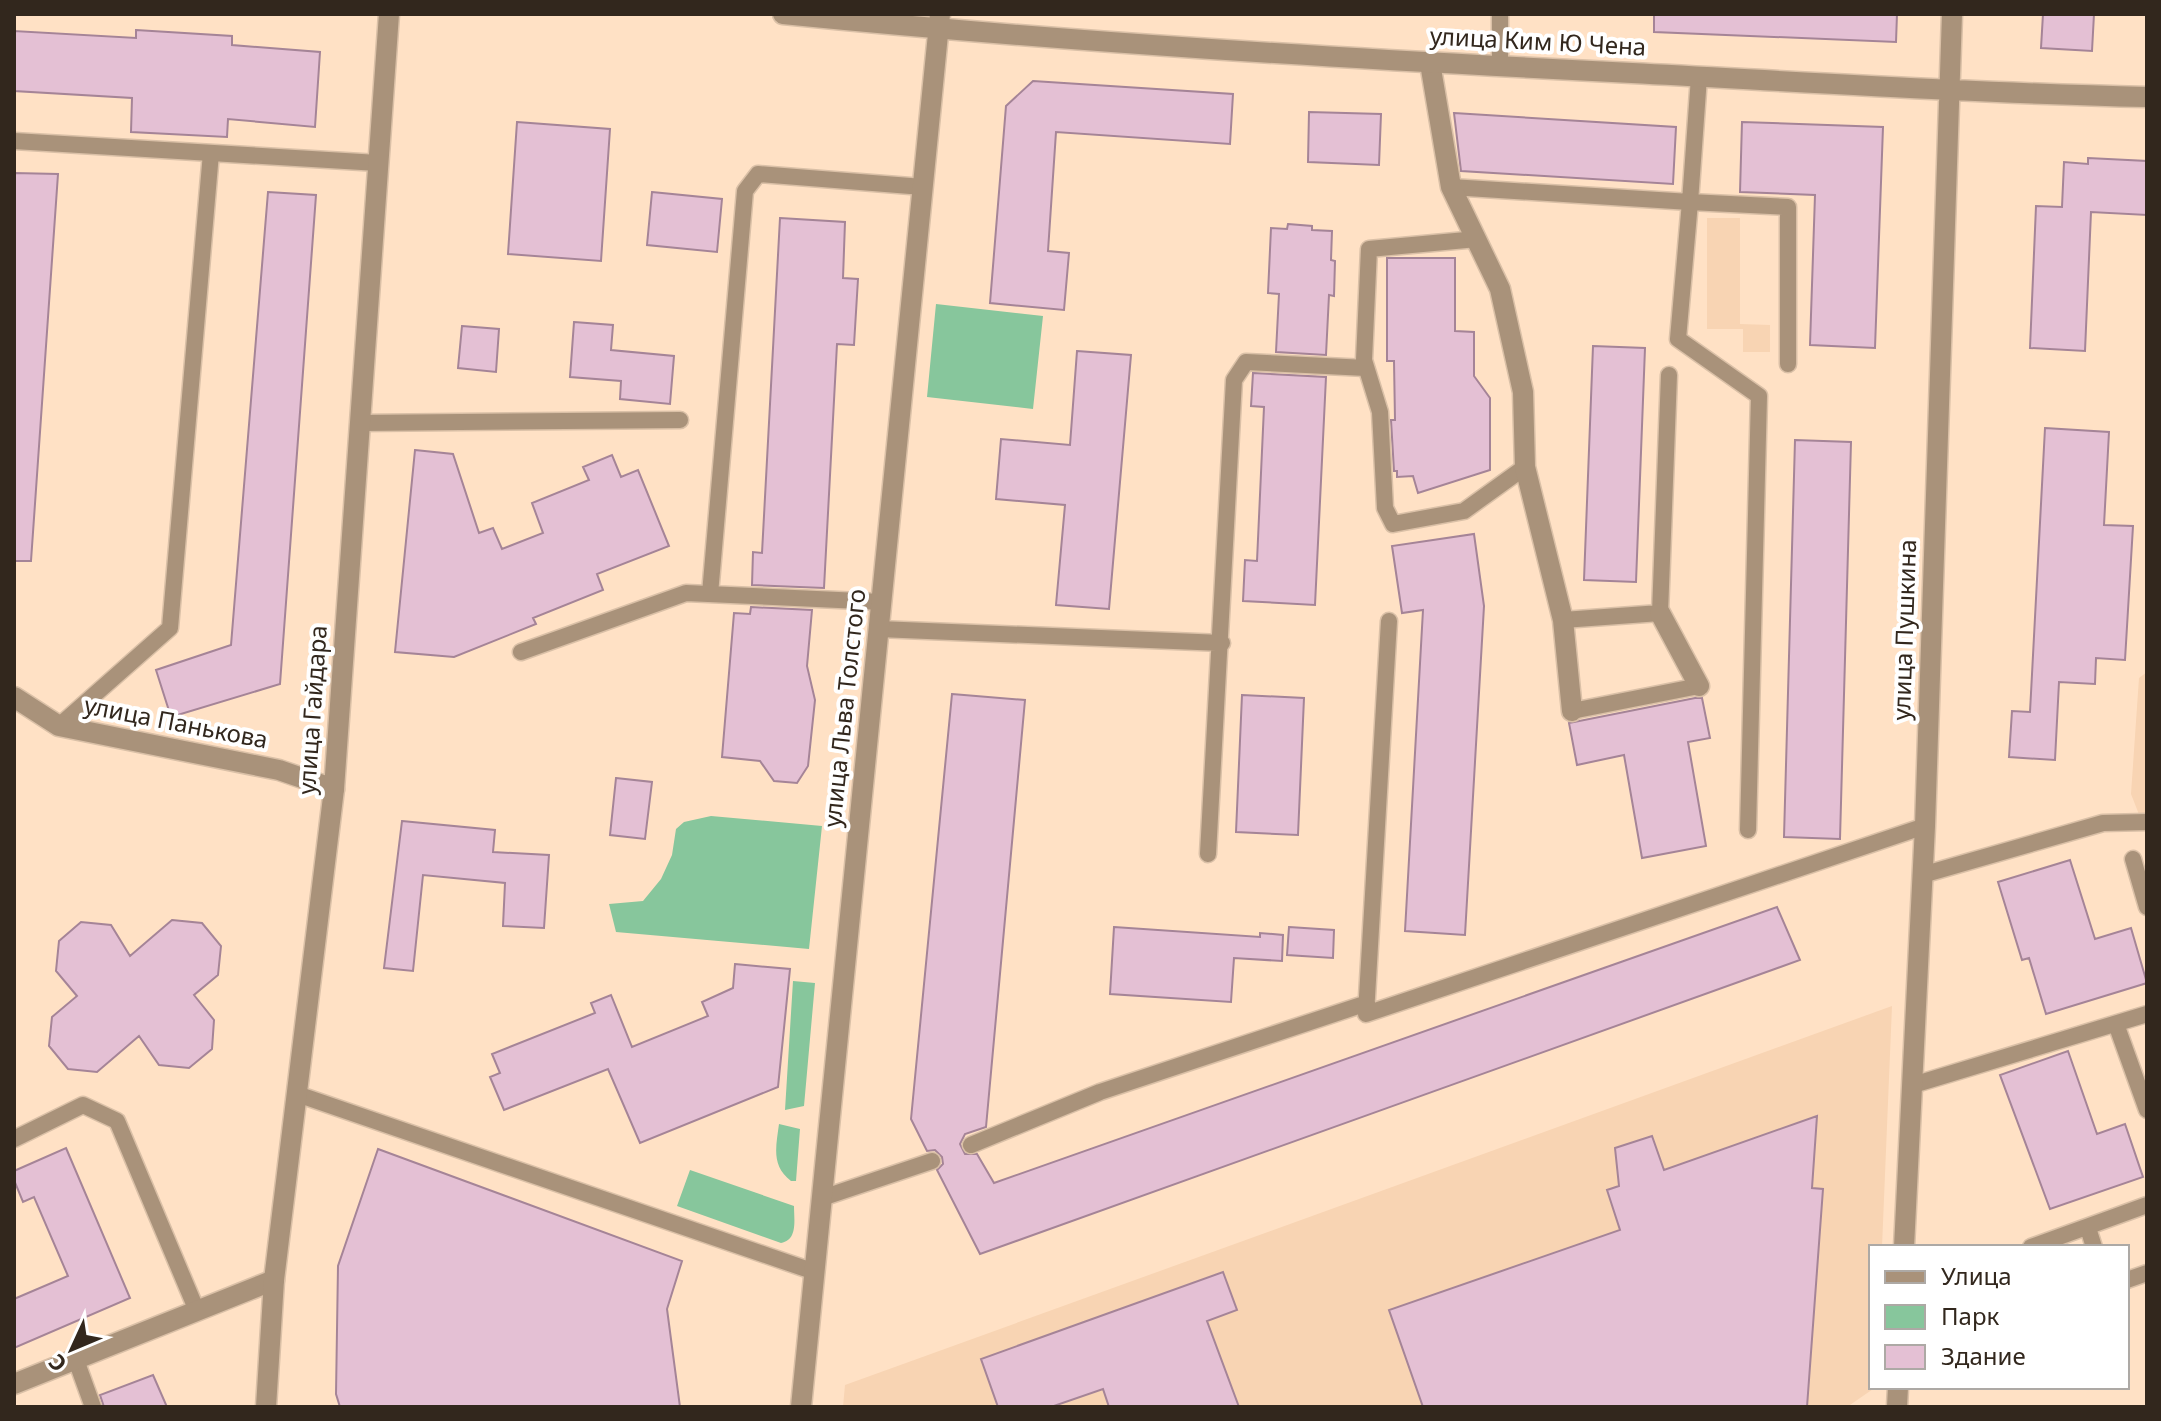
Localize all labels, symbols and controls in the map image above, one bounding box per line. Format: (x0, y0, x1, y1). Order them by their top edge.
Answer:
street label: улица Ким Ю Чена (1429, 18, 1647, 63)
street label: улица Пушкина (1884, 539, 1923, 721)
street label: улица Льва Толстого (815, 587, 872, 829)
street label: улица Гайдара (289, 624, 334, 796)
street label: улица Панькова (82, 688, 271, 756)
legend (1869, 1245, 2129, 1389)
text: Улица (1941, 1259, 2012, 1292)
text: Парк (1941, 1299, 2000, 1332)
north arrow (32, 1309, 112, 1389)
text: Здание (1941, 1339, 2026, 1372)
text: С (41, 1348, 73, 1379)

